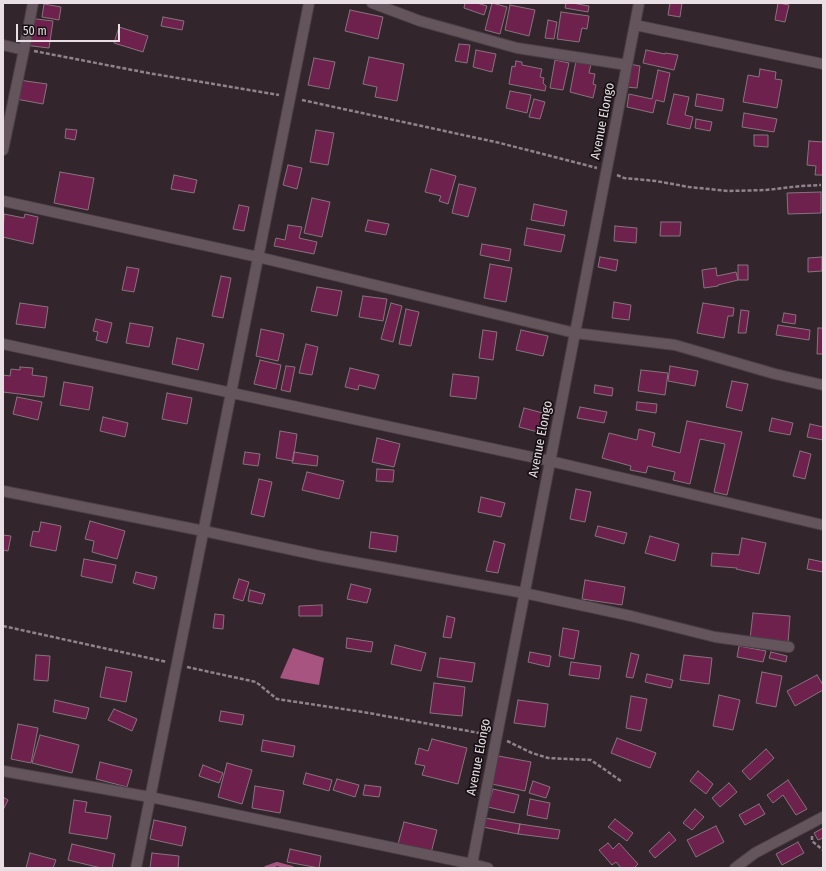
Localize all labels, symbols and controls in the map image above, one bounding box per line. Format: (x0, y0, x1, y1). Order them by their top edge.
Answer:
scale bar (18, 16, 122, 42)
text: 50 m (23, 24, 47, 38)
street label: Avenue Elongo (588, 81, 618, 161)
street label: Avenue Elongo (526, 399, 556, 479)
street label: Avenue Elongo (464, 717, 494, 797)

